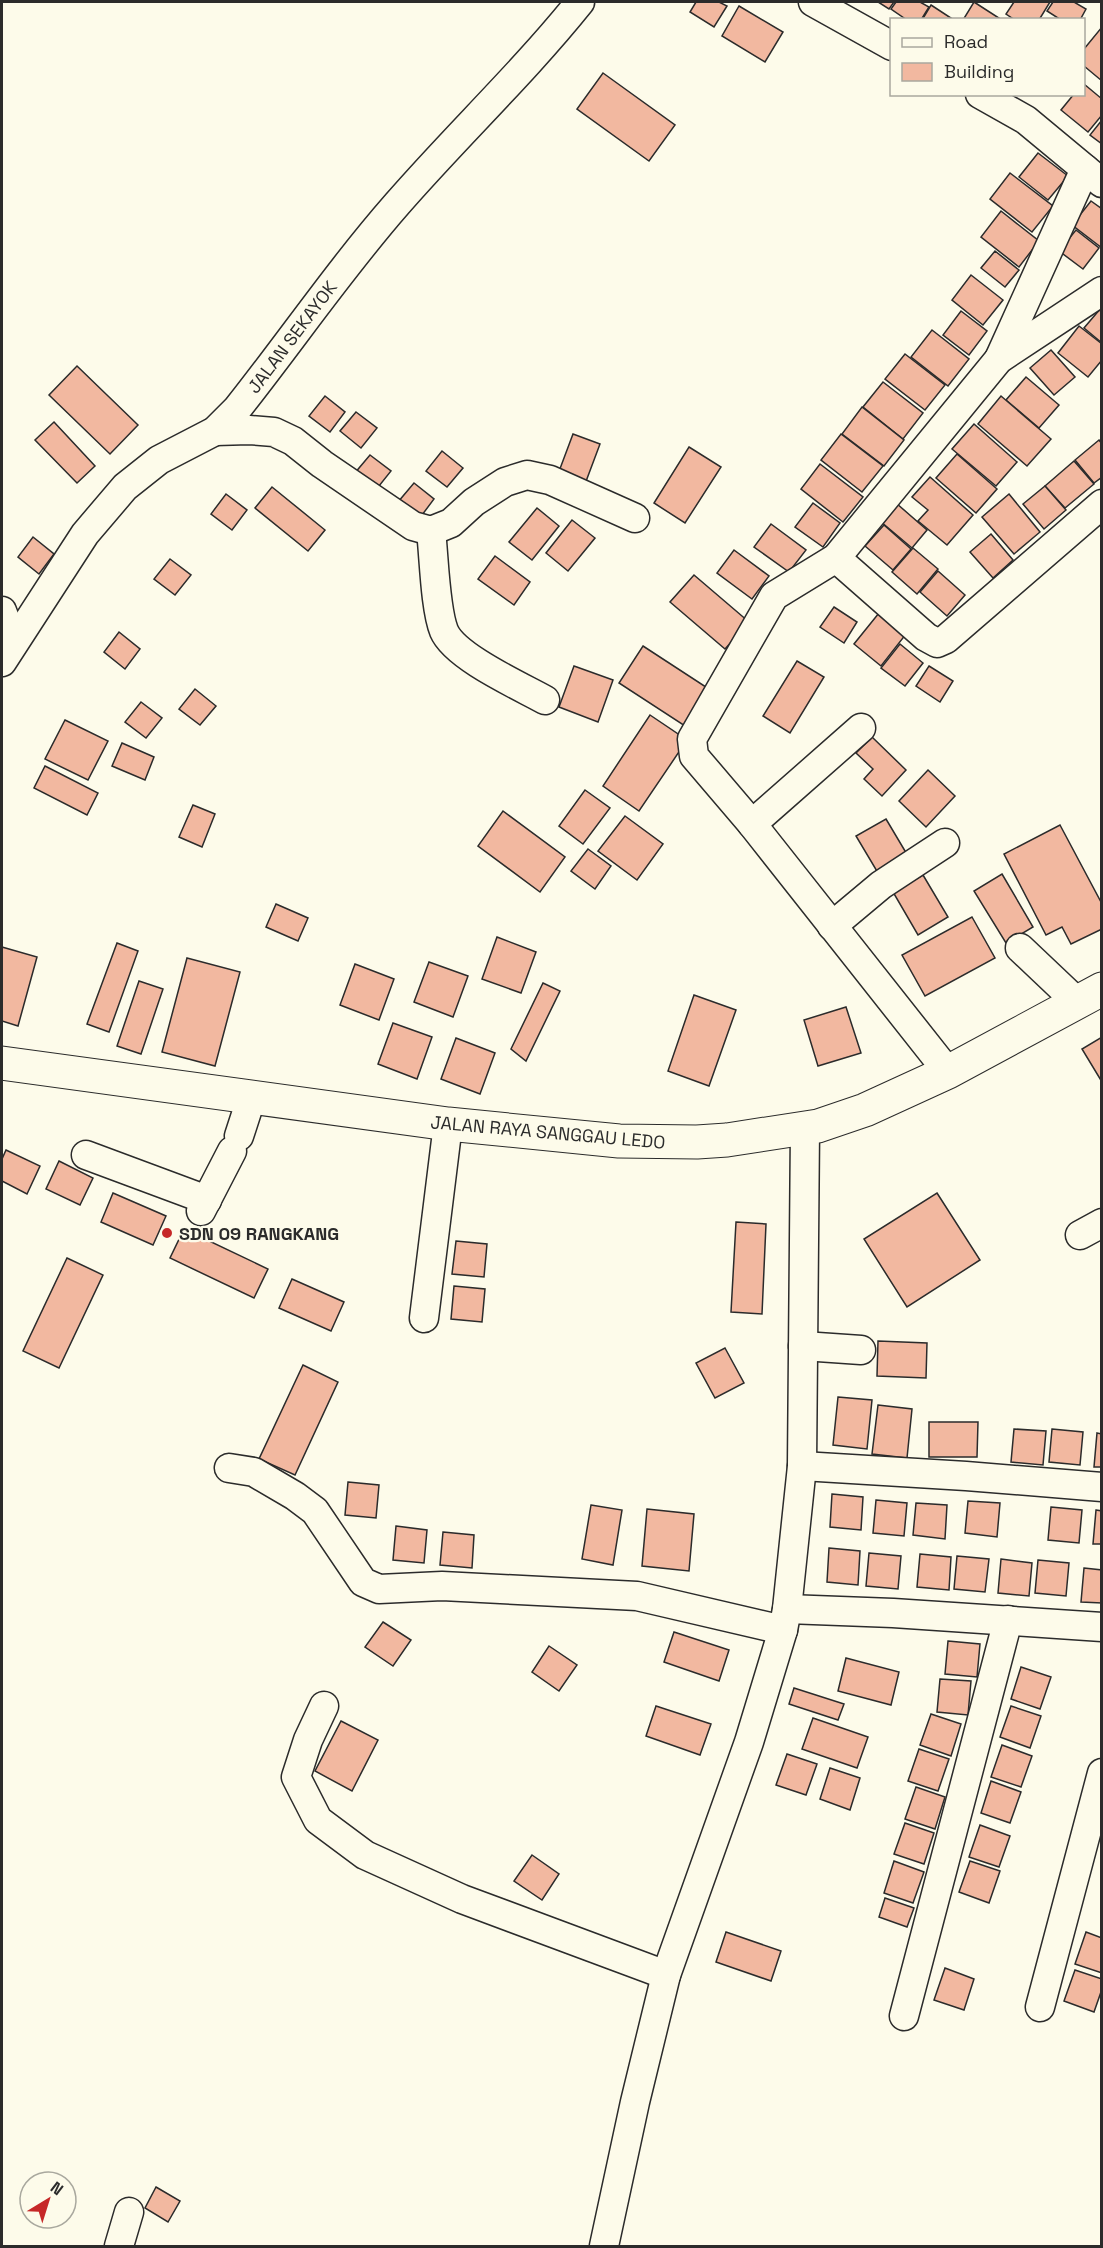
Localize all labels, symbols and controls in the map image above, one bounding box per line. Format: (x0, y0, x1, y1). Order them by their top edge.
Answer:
legend (890, 18, 1085, 96)
text: Road (944, 30, 988, 53)
text: Building (944, 60, 1014, 83)
street label: JALAN SEKAYOK (242, 276, 342, 398)
street label: JALAN RAYA SANGGAU LEDO (430, 1110, 666, 1154)
place label: SDN 09 RANGKANG (179, 1222, 339, 1245)
marker: SDN 09 RANGKANG (160, 1226, 174, 1240)
north arrow (18, 2170, 78, 2230)
text: N (46, 2177, 68, 2200)

